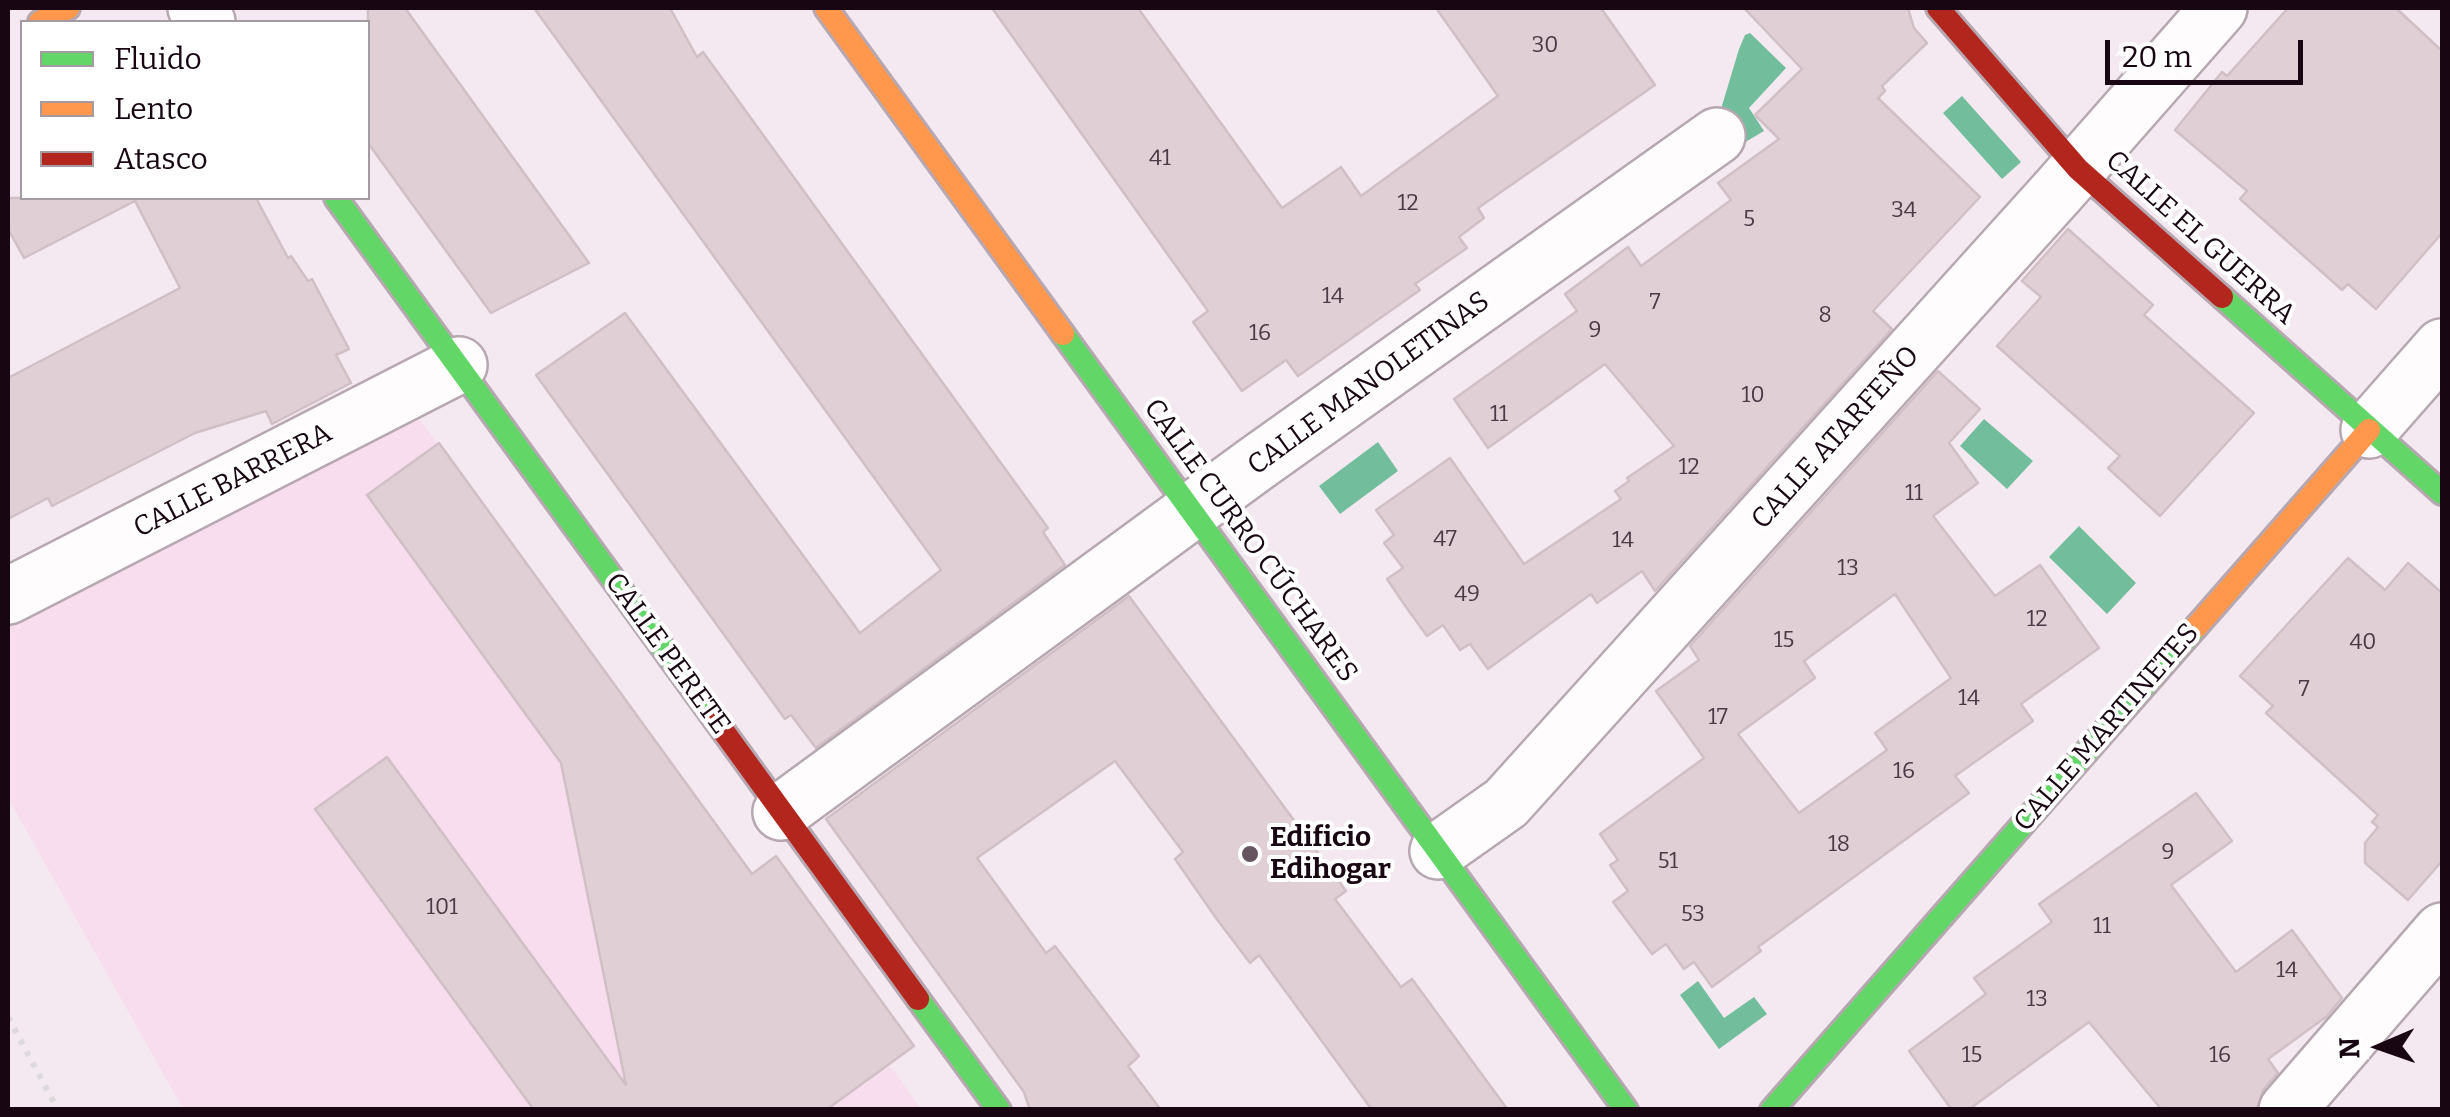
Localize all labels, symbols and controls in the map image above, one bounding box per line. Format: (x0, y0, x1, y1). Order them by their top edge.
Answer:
legend (20, 20, 370, 200)
scale bar (2110, 20, 2308, 82)
house number: 30 (1532, 33, 1558, 59)
text: 20 m (2122, 39, 2192, 75)
text: Fluido (114, 41, 202, 77)
text: Lento (114, 91, 193, 127)
text: Atasco (114, 141, 208, 177)
street label: CALLE EL GUERRA (2098, 144, 2302, 332)
house number: 41 (1149, 146, 1171, 172)
house number: 12 (1398, 191, 1418, 217)
house number: 34 (1891, 198, 1917, 224)
house number: 5 (1743, 207, 1755, 233)
house number: 14 (1322, 284, 1344, 310)
street label: CALLE MANOLETINAS (1242, 285, 1496, 483)
house number: 7 (1649, 290, 1661, 316)
house number: 8 (1818, 303, 1832, 329)
house number: 9 (1589, 318, 1601, 344)
house number: 16 (1249, 321, 1271, 347)
street label: CALLE ATARFEÑO (1745, 340, 1927, 536)
house number: 10 (1741, 383, 1765, 409)
street label: CALLE CURRO CÚCHARES (1136, 393, 1364, 689)
house number: 11 (1490, 402, 1508, 428)
street label: CALLE BARRERA (128, 417, 338, 545)
house number: 12 (1679, 455, 1699, 481)
house number: 11 (1905, 481, 1923, 507)
house number: 47 (1433, 527, 1457, 553)
house number: 14 (1612, 528, 1634, 554)
house number: 13 (1837, 556, 1859, 582)
street label: CALLE PERETE (597, 567, 737, 741)
house number: 49 (1454, 582, 1480, 608)
house number: 12 (2027, 607, 2047, 633)
street label: CALLE MARTINETES (2007, 617, 2207, 839)
house number: 15 (1774, 628, 1794, 654)
house number: 40 (2350, 630, 2376, 656)
house number: 7 (2298, 677, 2310, 703)
house number: 14 (1958, 686, 1980, 712)
house number: 17 (1708, 705, 1728, 731)
house number: 16 (1893, 759, 1915, 785)
place label: Edificio Edihogar (1270, 821, 1391, 887)
house number: 18 (1828, 832, 1850, 858)
house number: 9 (2162, 840, 2174, 866)
marker: Edificio Edihogar (1239, 843, 1261, 865)
house number: 51 (1658, 849, 1678, 875)
house number: 101 (426, 895, 458, 921)
house number: 53 (1681, 902, 1705, 928)
house number: 11 (2093, 914, 2111, 940)
house number: 14 (2276, 958, 2298, 984)
house number: 13 (2026, 987, 2048, 1013)
north arrow (2330, 997, 2430, 1097)
text: N (2333, 1037, 2366, 1059)
house number: 15 (1962, 1043, 1982, 1069)
house number: 16 (2209, 1043, 2231, 1069)

